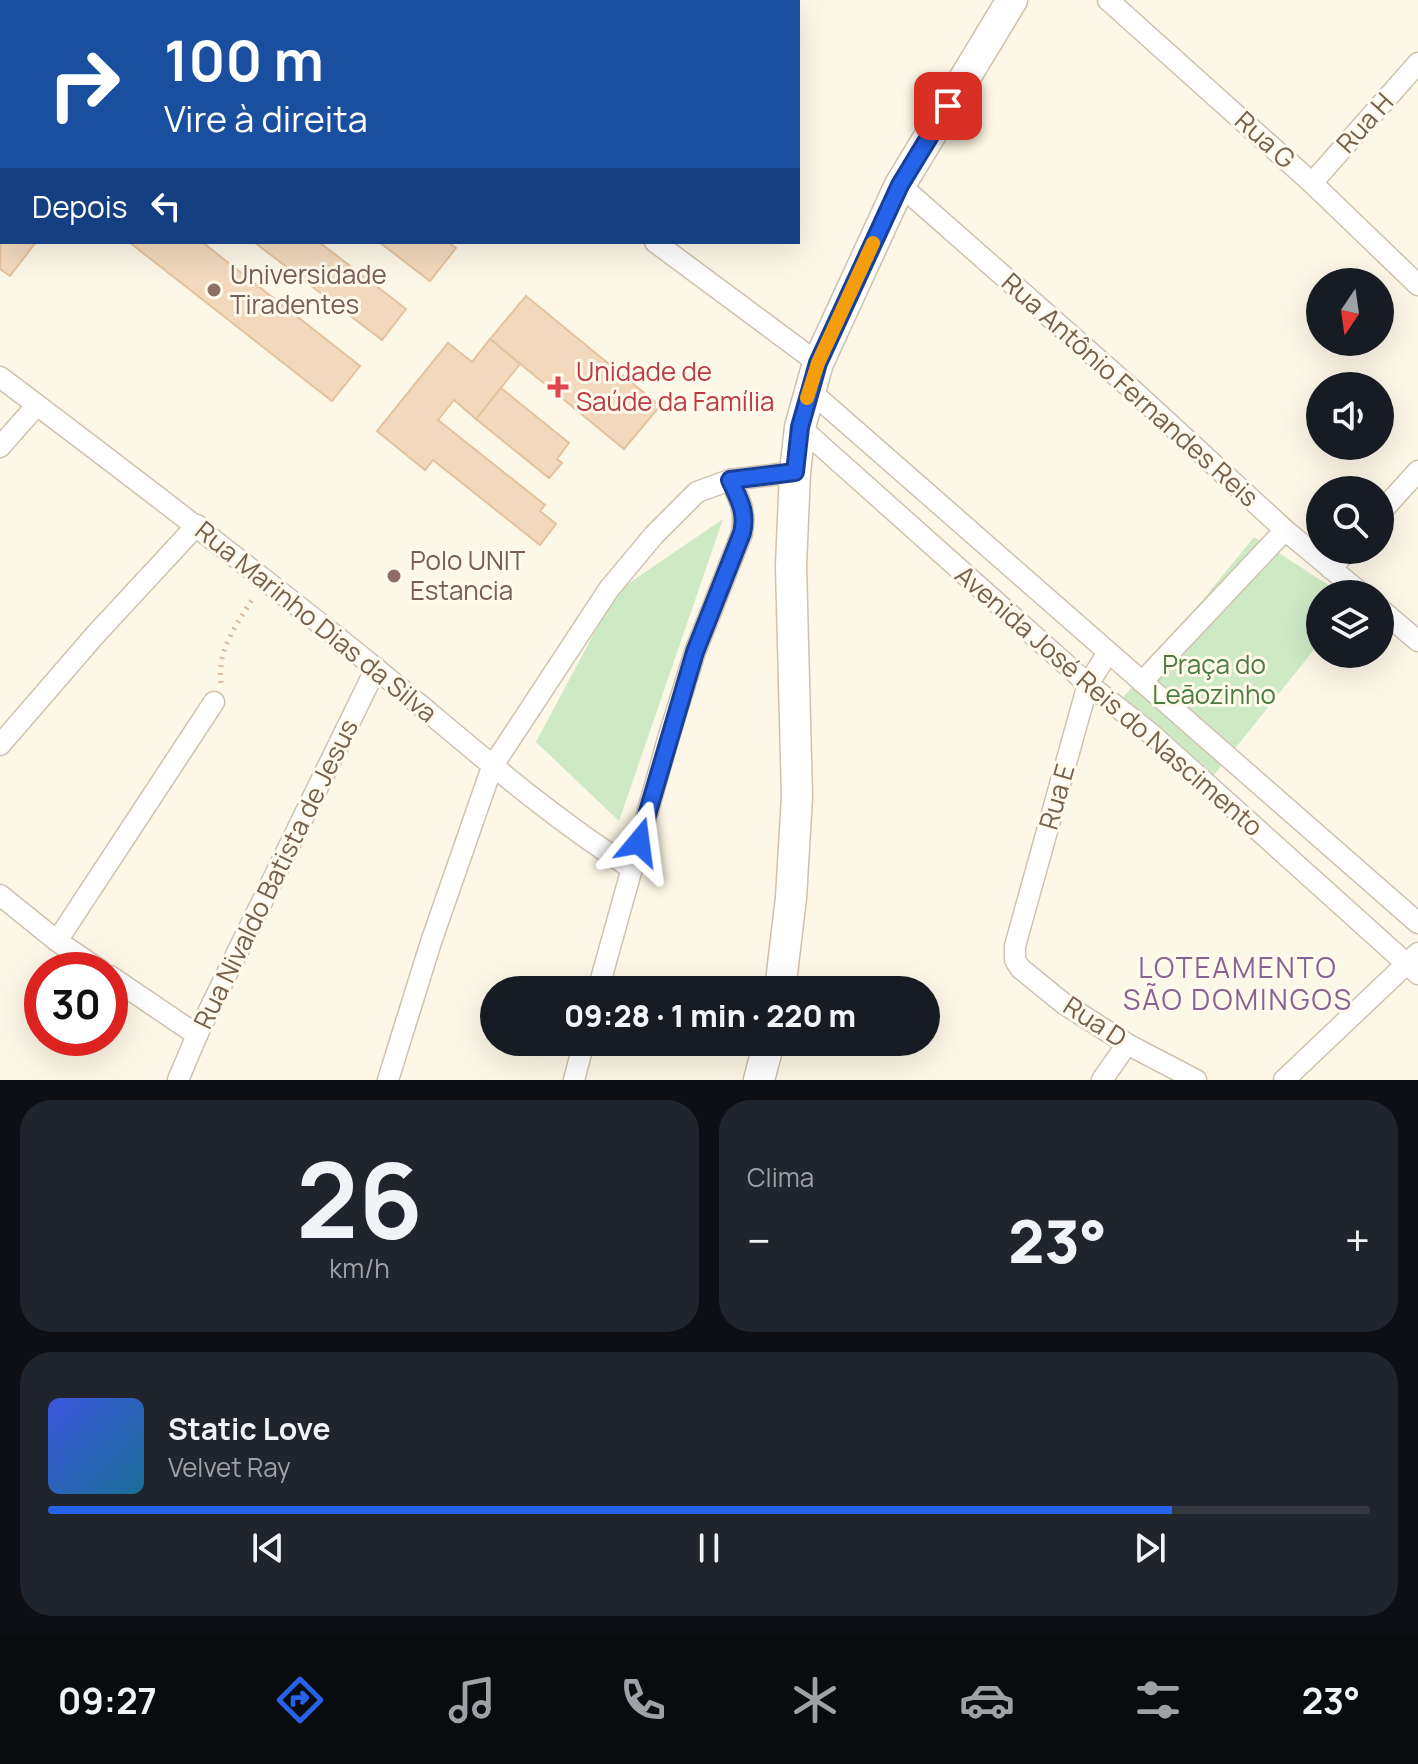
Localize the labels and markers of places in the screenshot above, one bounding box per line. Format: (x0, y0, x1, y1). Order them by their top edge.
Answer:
pin (914, 72, 982, 140)
place label: Universidade Tiradentes (230, 256, 387, 322)
marker: Universidade Tiradentes (205, 281, 223, 299)
place label: Unidade de Saúde da Família (576, 353, 774, 419)
marker: Unidade de Saúde da Família (547, 376, 569, 398)
place label: Polo UNIT Estancia (410, 542, 526, 608)
marker: Polo UNIT Estancia (385, 567, 403, 585)

